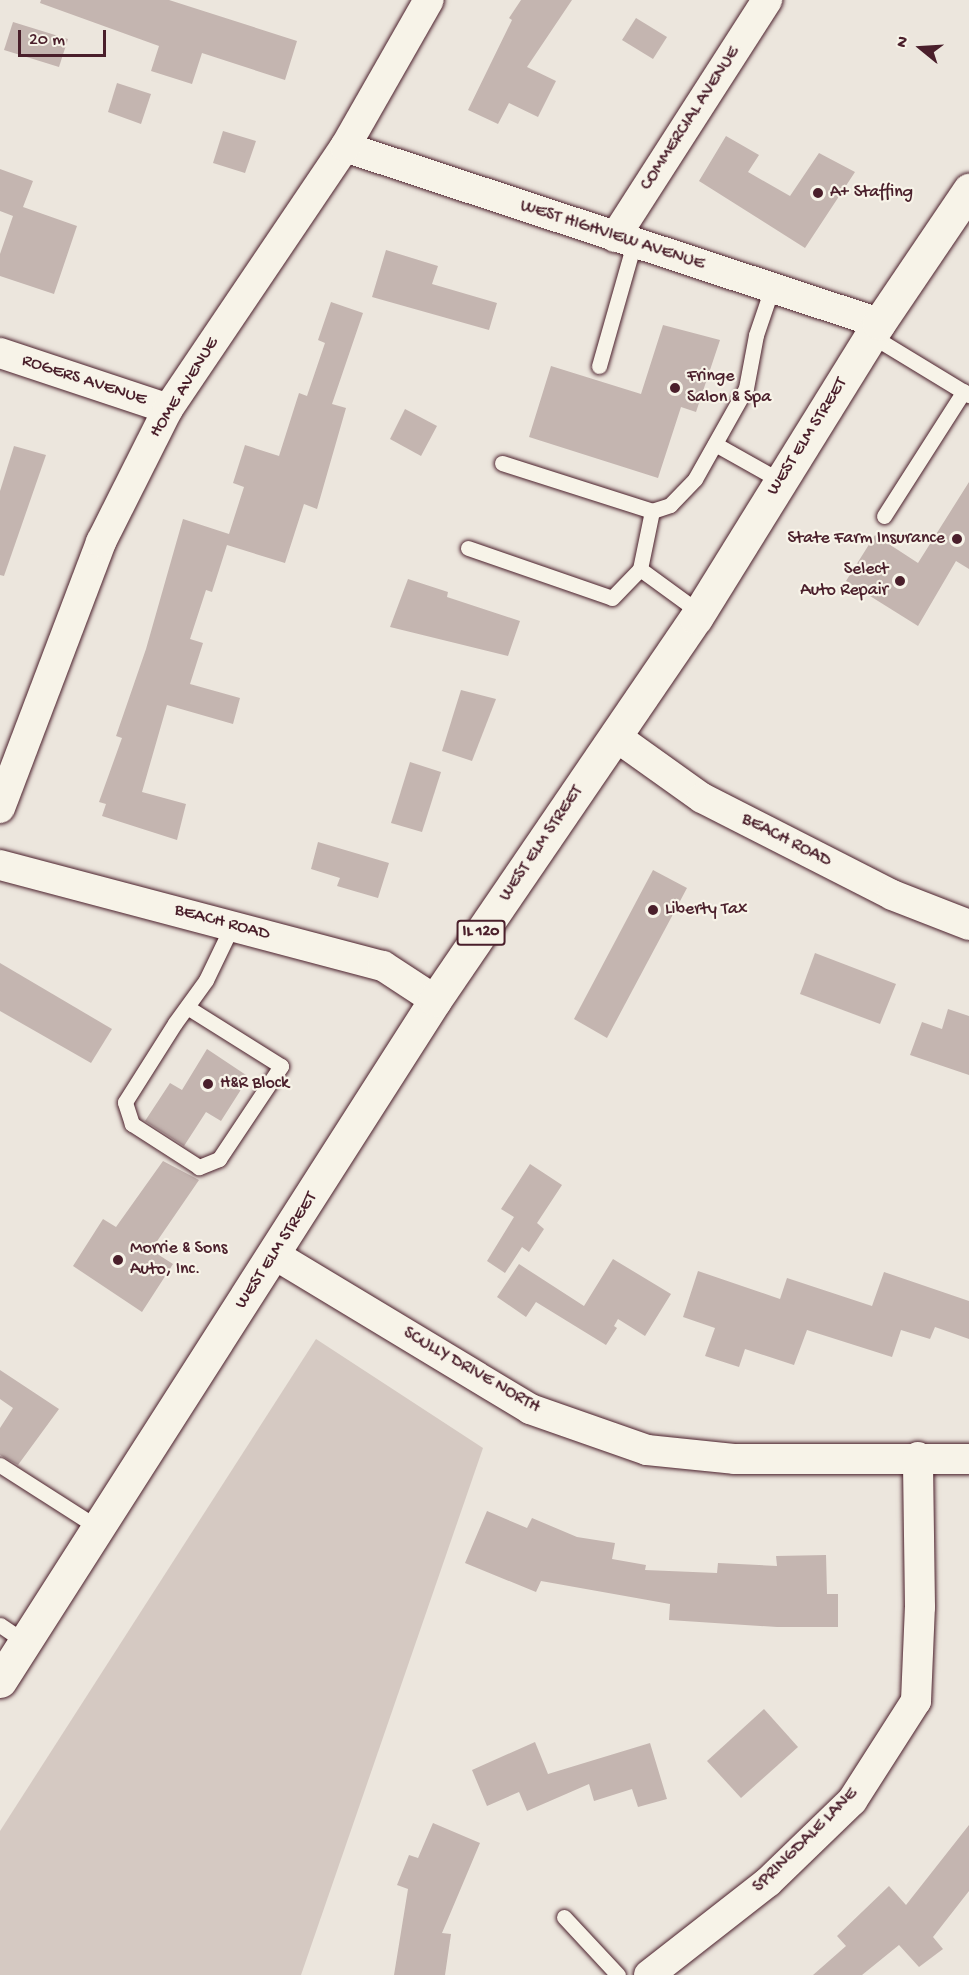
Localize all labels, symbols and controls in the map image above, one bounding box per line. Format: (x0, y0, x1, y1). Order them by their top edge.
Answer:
scale bar (21, 18, 110, 56)
north arrow (891, 18, 951, 78)
text: 20 m (29, 30, 65, 51)
text: N (893, 34, 914, 50)
street label: COMMERCIAL AVENUE (636, 43, 746, 195)
place label: A+ Staffing (830, 182, 913, 204)
marker: A+ Staffing (811, 186, 825, 200)
street label: WEST HIGHVIEW AVENUE (517, 196, 707, 276)
street label: HOME AVENUE (146, 334, 224, 442)
street label: ROGERS AVENUE (19, 351, 149, 411)
place label: Fringe Salon & Spa (687, 367, 771, 410)
street label: WEST ELM STREET (763, 374, 853, 500)
marker: Fringe Salon & Spa (668, 381, 682, 395)
place label: State Farm Insurance (788, 528, 945, 550)
marker: State Farm Insurance (950, 532, 964, 546)
place label: Select Auto Repair (800, 560, 888, 602)
marker: Select Auto Repair (893, 574, 907, 588)
street label: WEST ELM STREET (495, 782, 589, 906)
street label: BEACH ROAD (737, 809, 835, 873)
place label: Liberty Tax (665, 899, 748, 921)
street label: BEACH ROAD (172, 900, 272, 946)
marker: Liberty Tax (646, 903, 660, 917)
road number: IL 120 (456, 920, 506, 946)
place label: H&R Block (220, 1073, 289, 1095)
marker: H&R Block (201, 1077, 215, 1091)
street label: WEST ELM STREET (231, 1189, 323, 1313)
place label: Morrie & Sons Auto, Inc. (130, 1239, 227, 1282)
marker: Morrie & Sons Auto, Inc. (111, 1253, 125, 1267)
street label: SCULLY DRIVE NORTH (399, 1323, 543, 1419)
street label: SPRINGDALE LANE (749, 1784, 863, 1898)

